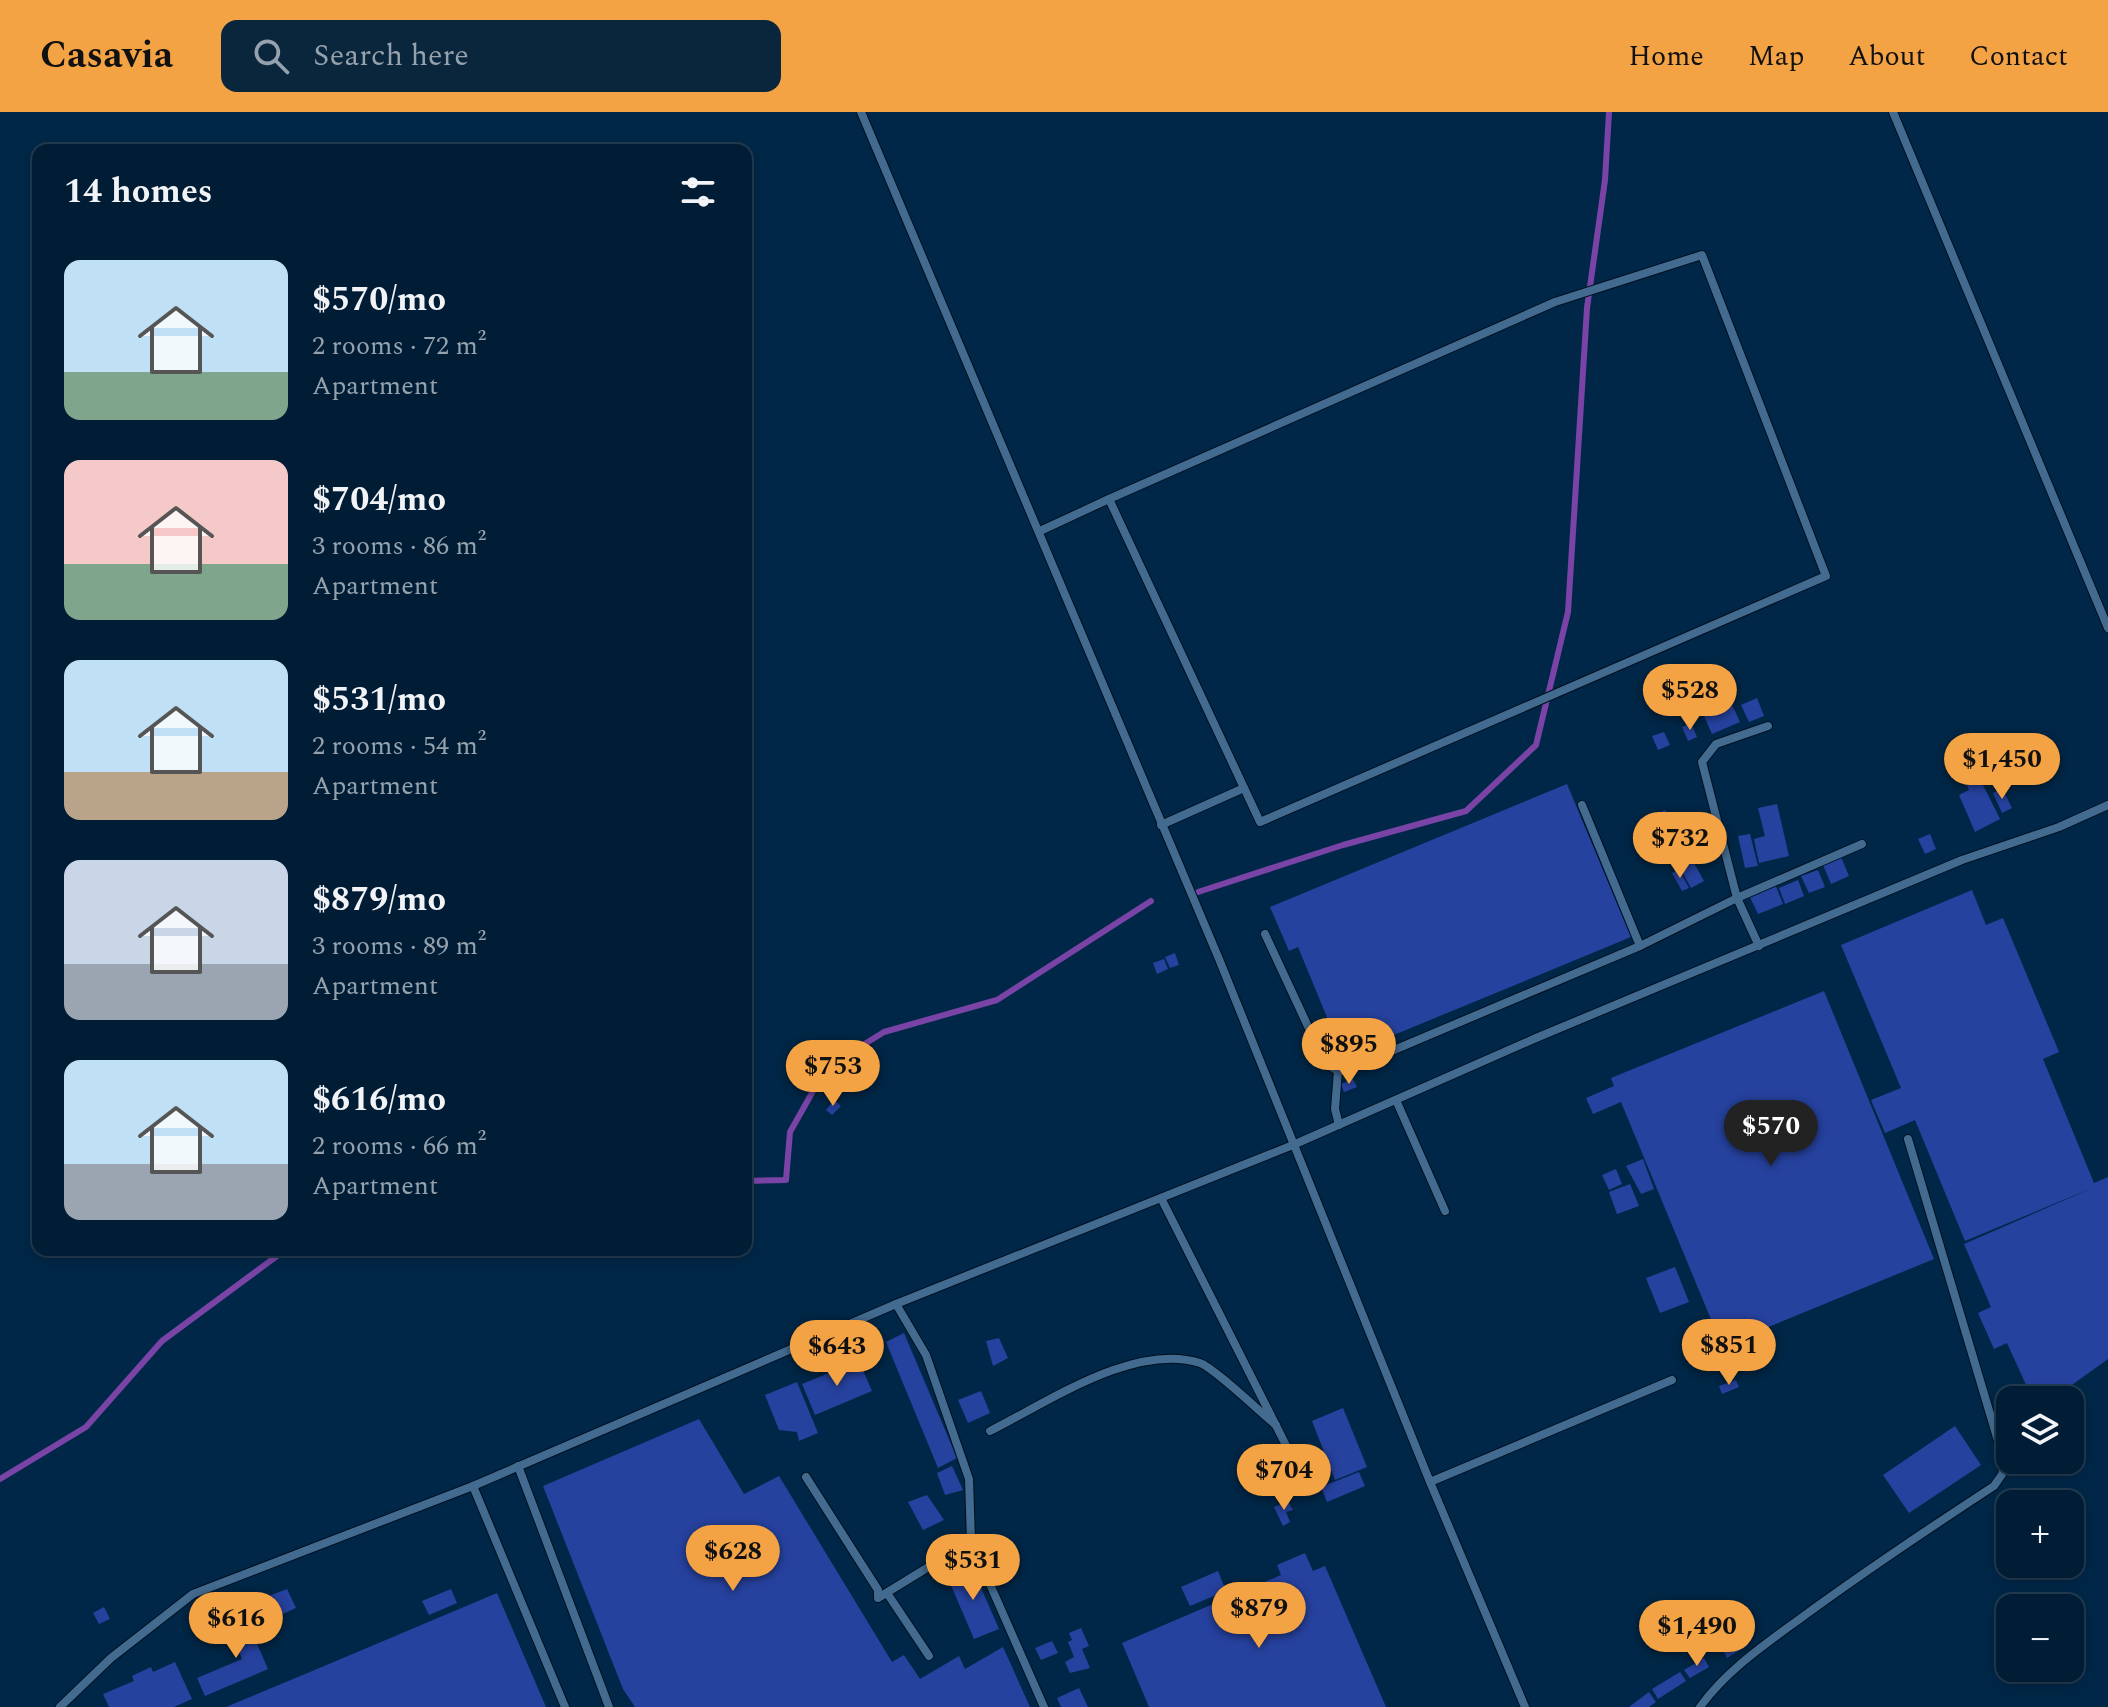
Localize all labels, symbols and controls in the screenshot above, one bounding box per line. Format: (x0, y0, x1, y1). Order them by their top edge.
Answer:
search box (221, 20, 781, 92)
text: Casavia (40, 27, 173, 85)
text: Search here (313, 33, 469, 79)
icon: search (249, 34, 293, 78)
text: Home (1628, 35, 1704, 78)
text: Map (1748, 35, 1804, 78)
text: About (1848, 35, 1925, 78)
text: Contact (1969, 35, 2068, 78)
text: 14 homes (64, 166, 213, 218)
icon: filters (676, 170, 720, 214)
text: $570/mo (312, 274, 446, 326)
icon: home (128, 292, 224, 388)
text: 2 rooms · 72 m² (312, 326, 486, 366)
text: Apartment (312, 366, 438, 406)
text: $704/mo (312, 474, 446, 526)
icon: home (128, 492, 224, 588)
text: 3 rooms · 86 m² (312, 526, 486, 566)
text: Apartment (312, 566, 438, 606)
pin: $528 (1643, 664, 1737, 732)
text: $528 (1661, 670, 1719, 710)
text: $531/mo (312, 674, 446, 726)
icon: home (128, 692, 224, 788)
text: 2 rooms · 54 m² (312, 726, 486, 766)
pin: $1,450 (1937, 733, 2067, 801)
text: $1,450 (1962, 739, 2042, 779)
text: Apartment (312, 766, 438, 806)
pin: $732 (1633, 812, 1727, 880)
text: $732 (1651, 818, 1709, 858)
text: $879/mo (312, 874, 446, 926)
icon: home (128, 892, 224, 988)
text: 3 rooms · 89 m² (312, 926, 486, 966)
text: Apartment (312, 966, 438, 1006)
pin: $895 (1302, 1018, 1396, 1086)
text: $895 (1320, 1024, 1378, 1064)
pin: $753 (786, 1040, 880, 1108)
text: $753 (804, 1046, 862, 1086)
text: $616/mo (312, 1074, 446, 1126)
icon: home (128, 1092, 224, 1188)
pin: $570 (1724, 1100, 1818, 1168)
text: $570 (1742, 1106, 1800, 1146)
text: 2 rooms · 66 m² (312, 1126, 486, 1166)
text: Apartment (312, 1166, 438, 1206)
pin: $851 (1682, 1319, 1776, 1387)
pin: $643 (790, 1320, 884, 1388)
text: $851 (1700, 1325, 1758, 1365)
text: $643 (808, 1326, 866, 1366)
map controls (1996, 1386, 2084, 1682)
button: layers (1996, 1386, 2084, 1474)
pin: $704 (1237, 1444, 1331, 1512)
text: $704 (1255, 1450, 1313, 1490)
button: + (1996, 1490, 2084, 1578)
pin: $628 (686, 1525, 780, 1593)
text: $628 (704, 1531, 762, 1571)
pin: $531 (926, 1534, 1020, 1602)
text: $531 (944, 1540, 1002, 1580)
pin: $879 (1212, 1582, 1306, 1650)
text: $879 (1230, 1588, 1288, 1628)
pin: $616 (189, 1592, 283, 1660)
button: − (1996, 1594, 2084, 1682)
text: $616 (207, 1598, 265, 1638)
pin: $1,490 (1632, 1600, 1762, 1668)
text: $1,490 (1657, 1606, 1737, 1646)

